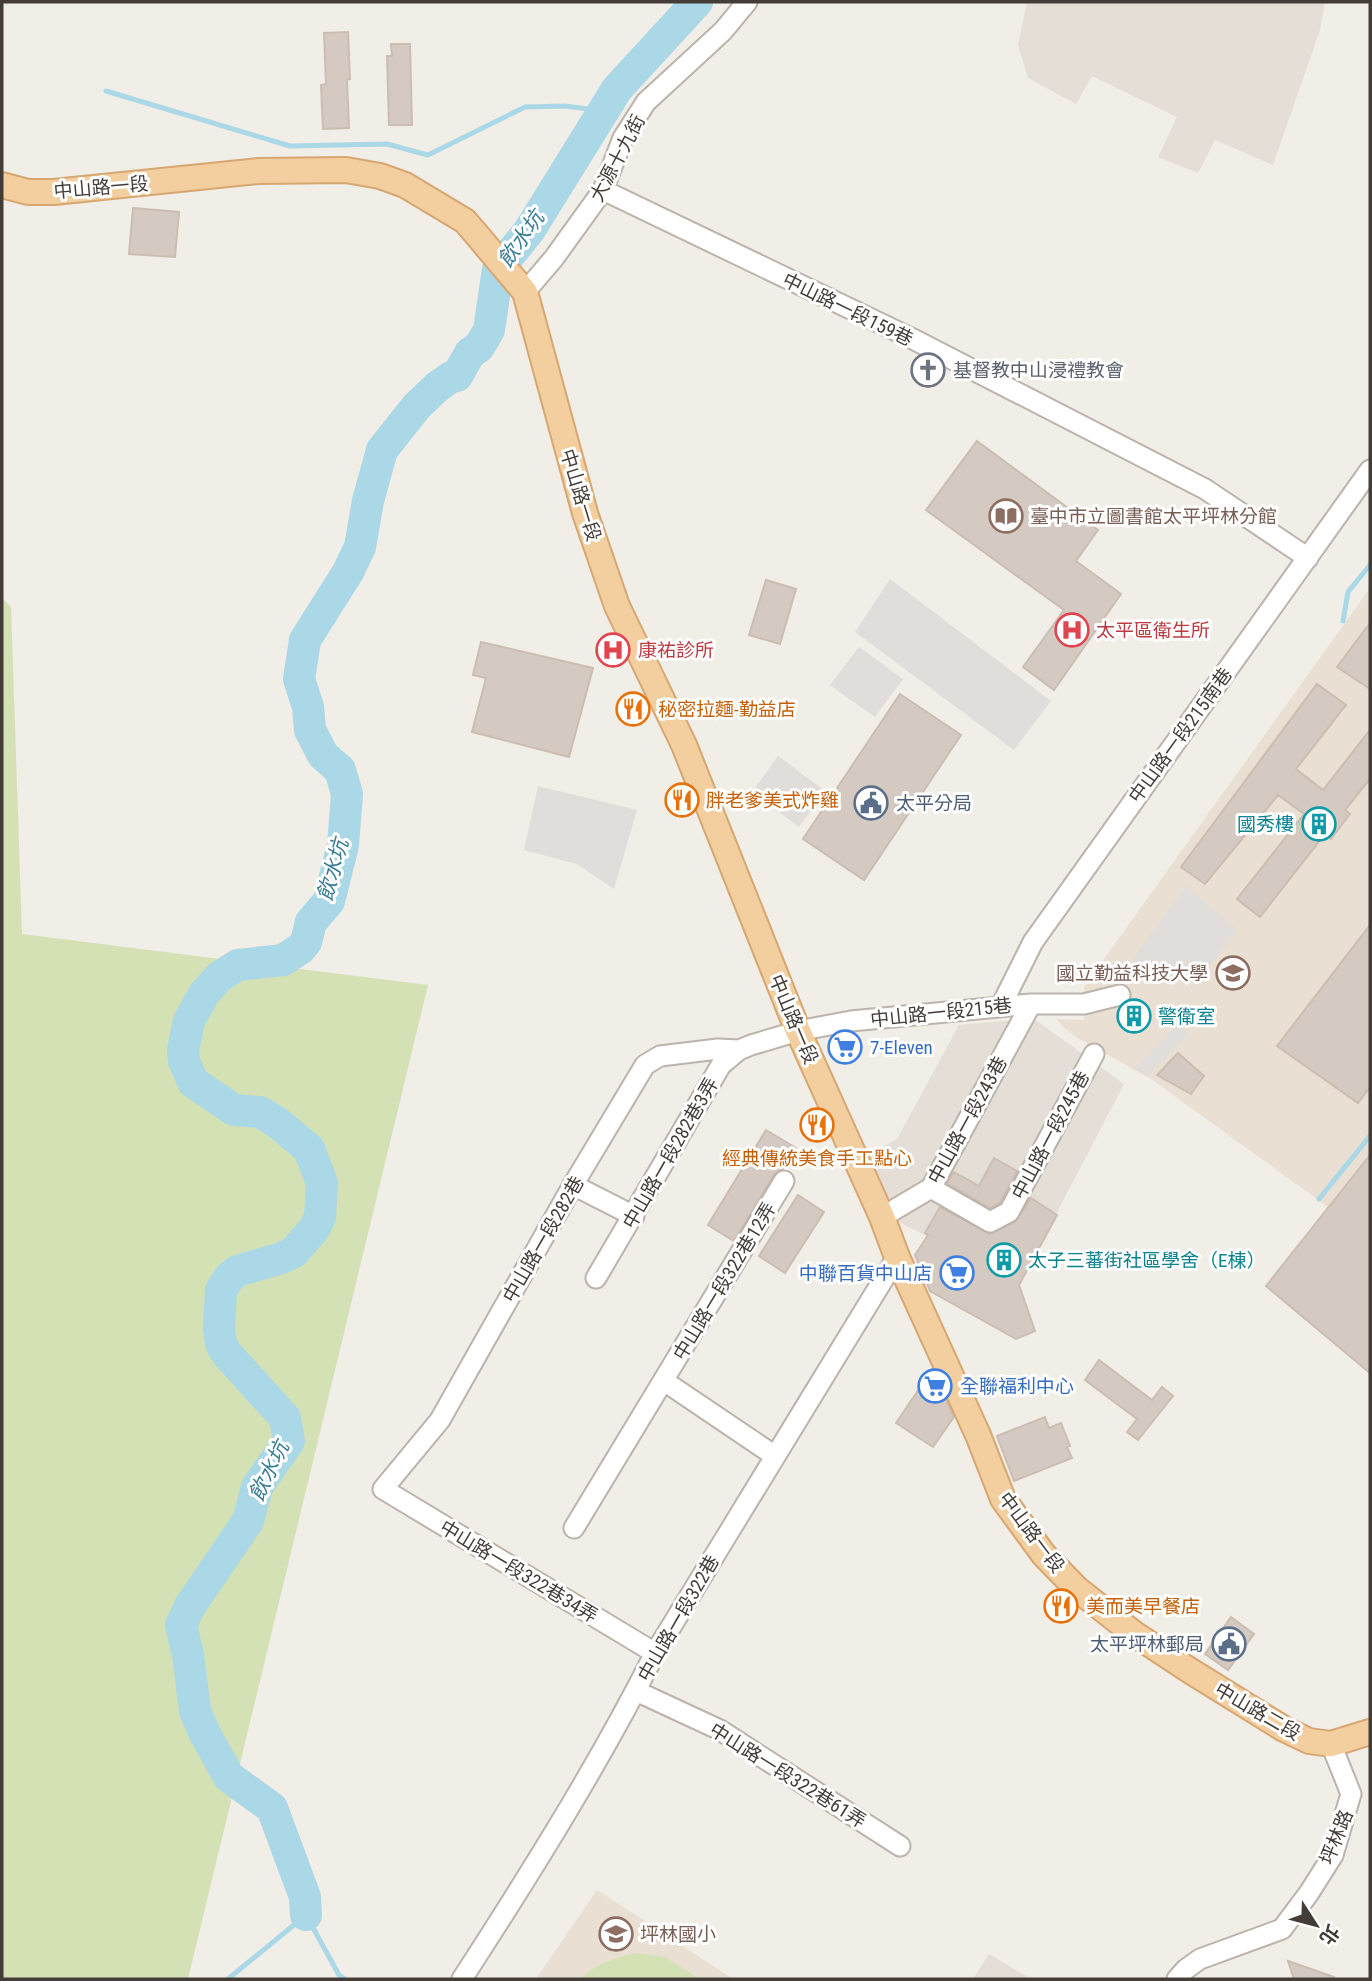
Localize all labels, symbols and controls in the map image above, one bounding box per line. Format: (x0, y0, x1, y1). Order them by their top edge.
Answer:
street label: 大源十九街 (585, 111, 650, 206)
street label: 中山路一段 (53, 172, 149, 203)
water label: 飲水坑 (493, 204, 551, 272)
street label: 中山路一段159巷 (779, 268, 917, 351)
church icon: 基督教中山浸禮教會 (909, 351, 947, 389)
place label: 基督教中山浸禮教會 (953, 359, 1124, 382)
street label: 中山路一段 (556, 446, 605, 544)
library icon: 臺中市立圖書館太平坪林分館 (987, 497, 1025, 535)
place label: 臺中市立圖書館太平坪林分館 (1030, 505, 1277, 528)
hospital icon: 太平區衛生所 (1053, 611, 1091, 649)
place label: 太平區衛生所 (1096, 619, 1210, 642)
hospital icon: 康祐診所 (594, 631, 632, 669)
place label: 康祐診所 (638, 639, 714, 662)
street label: 中山路一段215南巷 (1124, 663, 1237, 807)
restaurant icon: 秘密拉麵-勤益店 (614, 690, 652, 728)
place label: 秘密拉麵-勤益店 (658, 698, 796, 721)
restaurant icon: 胖老爹美式炸雞 (663, 781, 701, 819)
public building icon: 太平分局 (852, 784, 890, 822)
place label: 胖老爹美式炸雞 (706, 789, 839, 812)
place label: 太平分局 (896, 792, 972, 815)
building icon: 國秀樓 (1300, 805, 1338, 843)
place label: 國秀樓 (1237, 813, 1294, 836)
water label: 飲水坑 (313, 834, 354, 904)
school or university icon: 國立勤益科技大學 (1214, 954, 1252, 992)
place label: 國立勤益科技大學 (1056, 962, 1208, 985)
street label: 中山路一段 (764, 971, 823, 1067)
street label: 中山路一段215巷 (869, 994, 1013, 1031)
building icon: 警衛室 (1115, 997, 1153, 1035)
place label: 警衛室 (1158, 1005, 1215, 1028)
supermarket icon: 7-Eleven (826, 1028, 864, 1066)
place label: 7-Eleven (870, 1036, 933, 1059)
street label: 中山路一段243巷 (923, 1053, 1012, 1188)
street label: 中山路一段245巷 (1007, 1067, 1094, 1203)
street label: 中山路一段282巷3弄 (618, 1074, 723, 1233)
restaurant icon: 經典傳統美食手工點心 (798, 1106, 836, 1144)
place label: 經典傳統美食手工點心 (722, 1147, 912, 1170)
street label: 中山路一段282巷 (498, 1172, 589, 1307)
street label: 中山路一段322巷12弄 (668, 1198, 781, 1364)
building icon: 太子三蕃街社區學舍（E棟） (985, 1241, 1023, 1279)
place label: 太子三蕃街社區學舍（E棟） (1028, 1249, 1265, 1272)
supermarket icon: 中聯百貨中山店 (938, 1254, 976, 1292)
place label: 中聯百貨中山店 (799, 1262, 932, 1285)
supermarket icon: 全聯福利中心 (916, 1367, 954, 1405)
place label: 全聯福利中心 (960, 1375, 1074, 1398)
water label: 飲水坑 (244, 1435, 295, 1505)
street label: 中山路一段 (994, 1487, 1069, 1577)
street label: 中山路一段322巷34弄 (436, 1515, 602, 1628)
street label: 中山路一段322巷 (633, 1551, 724, 1686)
restaurant icon: 美而美早餐店 (1042, 1587, 1080, 1625)
place label: 美而美早餐店 (1086, 1595, 1200, 1618)
public building icon: 太平坪林郵局 (1210, 1625, 1248, 1663)
place label: 太平坪林郵局 (1090, 1633, 1204, 1656)
street label: 中山路二段 (1211, 1678, 1305, 1745)
street label: 中山路一段322巷61弄 (705, 1718, 870, 1833)
street label: 坪林路 (1315, 1806, 1358, 1868)
north arrow (1281, 1890, 1351, 1960)
school or university icon: 坪林國小 (597, 1915, 635, 1953)
text: 北 (1314, 1920, 1344, 1949)
place label: 坪林國小 (640, 1923, 716, 1946)

